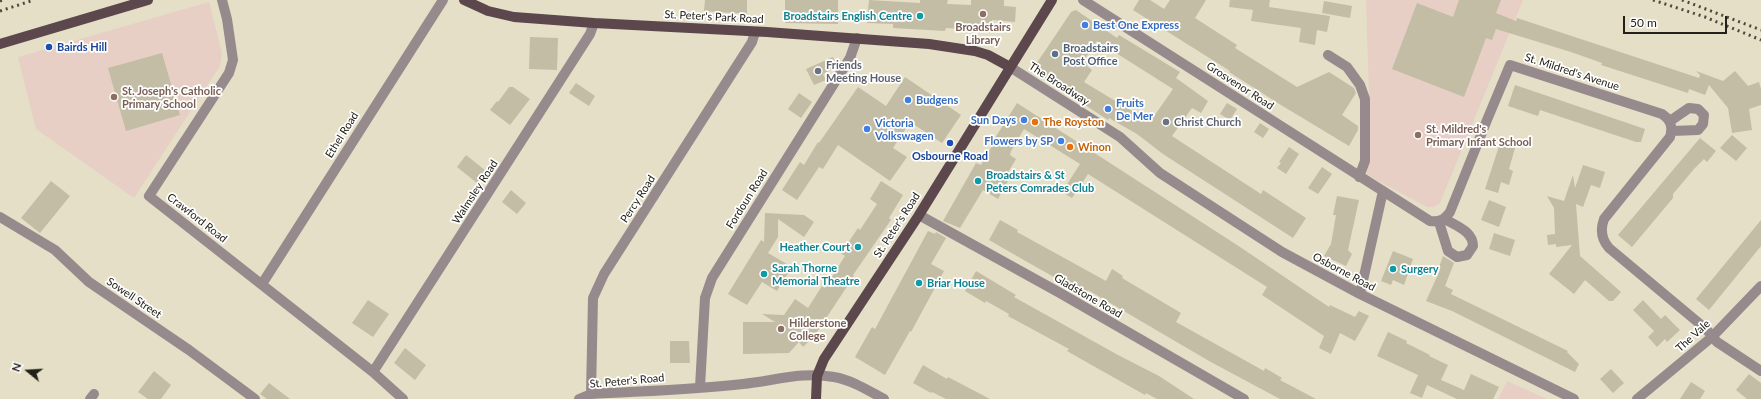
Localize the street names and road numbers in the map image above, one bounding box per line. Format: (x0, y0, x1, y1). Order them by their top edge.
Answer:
street label: St. Peter's Park Road (664, 8, 764, 26)
street label: St. Mildred's Avenue (1523, 51, 1621, 93)
street label: Grosvenor Road (1204, 59, 1276, 113)
street label: The Broadway (1026, 60, 1092, 108)
street label: Ethel Road (323, 110, 361, 160)
street label: Walmsley Road (449, 157, 501, 227)
street label: Fordoun Road (723, 167, 771, 231)
street label: Percy Road (618, 173, 658, 225)
street label: St. Peter's Road (871, 190, 923, 260)
street label: Crawford Road (164, 191, 230, 245)
street label: Osborne Road (1310, 250, 1378, 294)
street label: Gladstone Road (1052, 271, 1124, 321)
street label: Sowell Street (104, 275, 164, 321)
street label: The Vale (1673, 317, 1713, 355)
street label: St. Peter's Road (589, 371, 665, 391)

